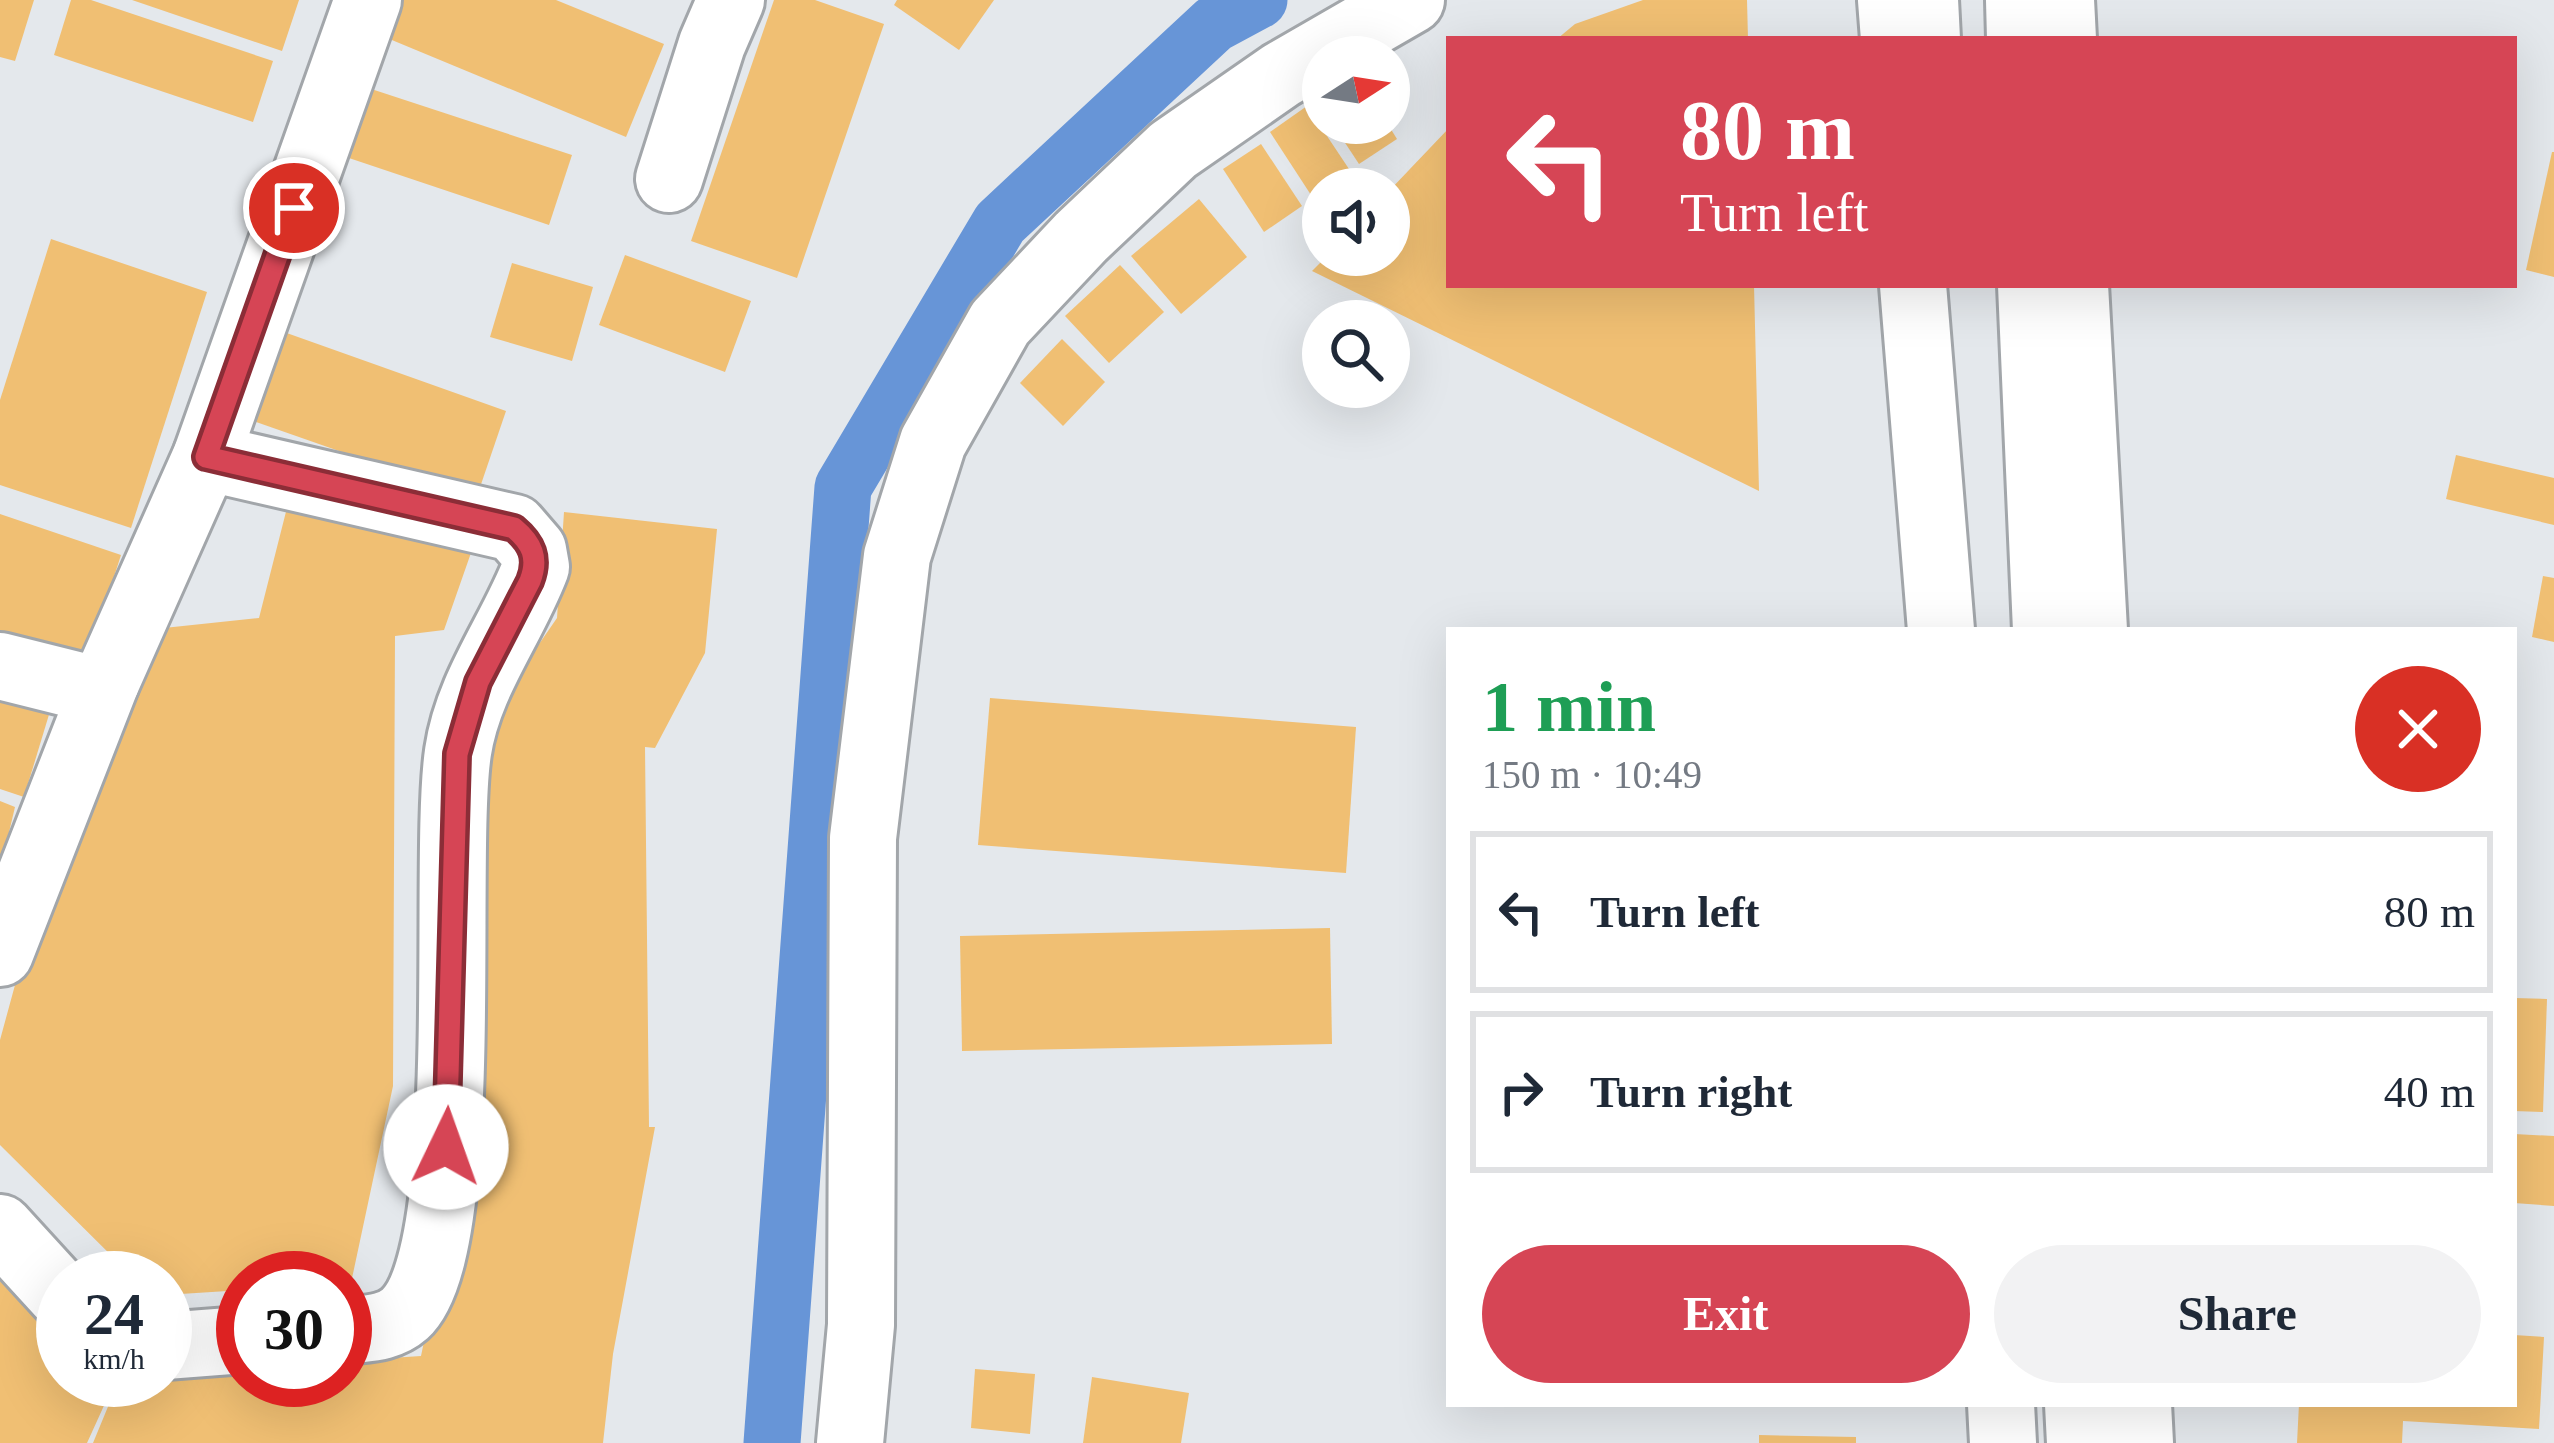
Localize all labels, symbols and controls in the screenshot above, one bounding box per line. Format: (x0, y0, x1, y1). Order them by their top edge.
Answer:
north arrow (1302, 36, 1410, 144)
map controls (1302, 36, 1410, 408)
icon: left (1482, 84, 1638, 240)
text: 80 m (1680, 84, 1855, 177)
pin (243, 157, 345, 259)
button: sound (1302, 168, 1410, 276)
icon: arrive (261, 175, 327, 241)
text: Turn left (1680, 183, 1869, 243)
button: search (1302, 300, 1410, 408)
button: close (2355, 666, 2481, 792)
text: 1 min (1482, 667, 1656, 747)
text: 150 m · 10:49 (1482, 753, 1702, 796)
icon: left (1488, 879, 1554, 945)
text: Turn left (1590, 887, 1760, 937)
text: 80 m (2384, 887, 2475, 937)
icon: right (1488, 1059, 1554, 1125)
text: Turn right (1590, 1067, 1792, 1117)
text: 40 m (2384, 1067, 2475, 1117)
position arrow (383, 1084, 509, 1210)
button: Exit (1482, 1245, 1970, 1383)
button: Share (1994, 1245, 2481, 1383)
speed limit sign: 30 (216, 1251, 372, 1407)
text: 24 (84, 1281, 144, 1347)
text: km/h (83, 1342, 145, 1375)

